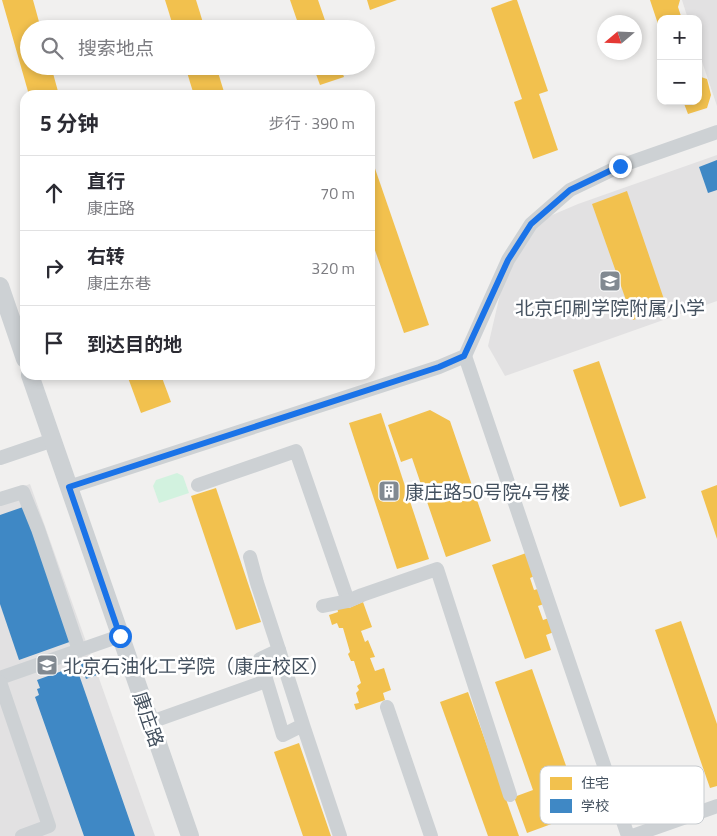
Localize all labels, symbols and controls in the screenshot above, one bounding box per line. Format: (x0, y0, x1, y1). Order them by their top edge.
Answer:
north arrow (597, 15, 642, 60)
map controls (657, 15, 702, 105)
button: + (657, 15, 702, 60)
search box (20, 20, 375, 75)
text: 搜索地点 (78, 33, 154, 62)
icon: search (38, 34, 66, 62)
button: − (657, 60, 702, 105)
text: 5 分钟 (40, 107, 98, 139)
text: 步行 · 390 m (269, 111, 355, 135)
route end (609, 155, 632, 178)
text: 直行 (87, 166, 125, 195)
icon: ahead (40, 179, 68, 207)
text: 70 m (320, 181, 355, 205)
text: 康庄路 (87, 196, 135, 220)
text: 右转 (87, 241, 125, 270)
icon: right (40, 254, 68, 282)
text: 320 m (311, 256, 355, 280)
school or university icon: 北京印刷学院附属小学 (598, 269, 622, 293)
text: 康庄东巷 (87, 271, 151, 295)
place label: 北京印刷学院附属小学 (515, 293, 705, 322)
icon: arrive (40, 329, 68, 357)
text: 到达目的地 (87, 329, 182, 358)
place label: 康庄路50号院4号楼 (405, 477, 570, 506)
building icon: 康庄路50号院4号楼 (377, 479, 401, 503)
route start (109, 625, 132, 648)
place label: 北京石油化工学院（康庄校区） (63, 651, 329, 680)
school or university icon: 北京石油化工学院（康庄校区） (35, 653, 59, 677)
street label: 康庄路 (126, 687, 172, 751)
legend (540, 766, 704, 824)
text: 住宅 (581, 772, 609, 793)
text: 学校 (581, 795, 609, 816)

